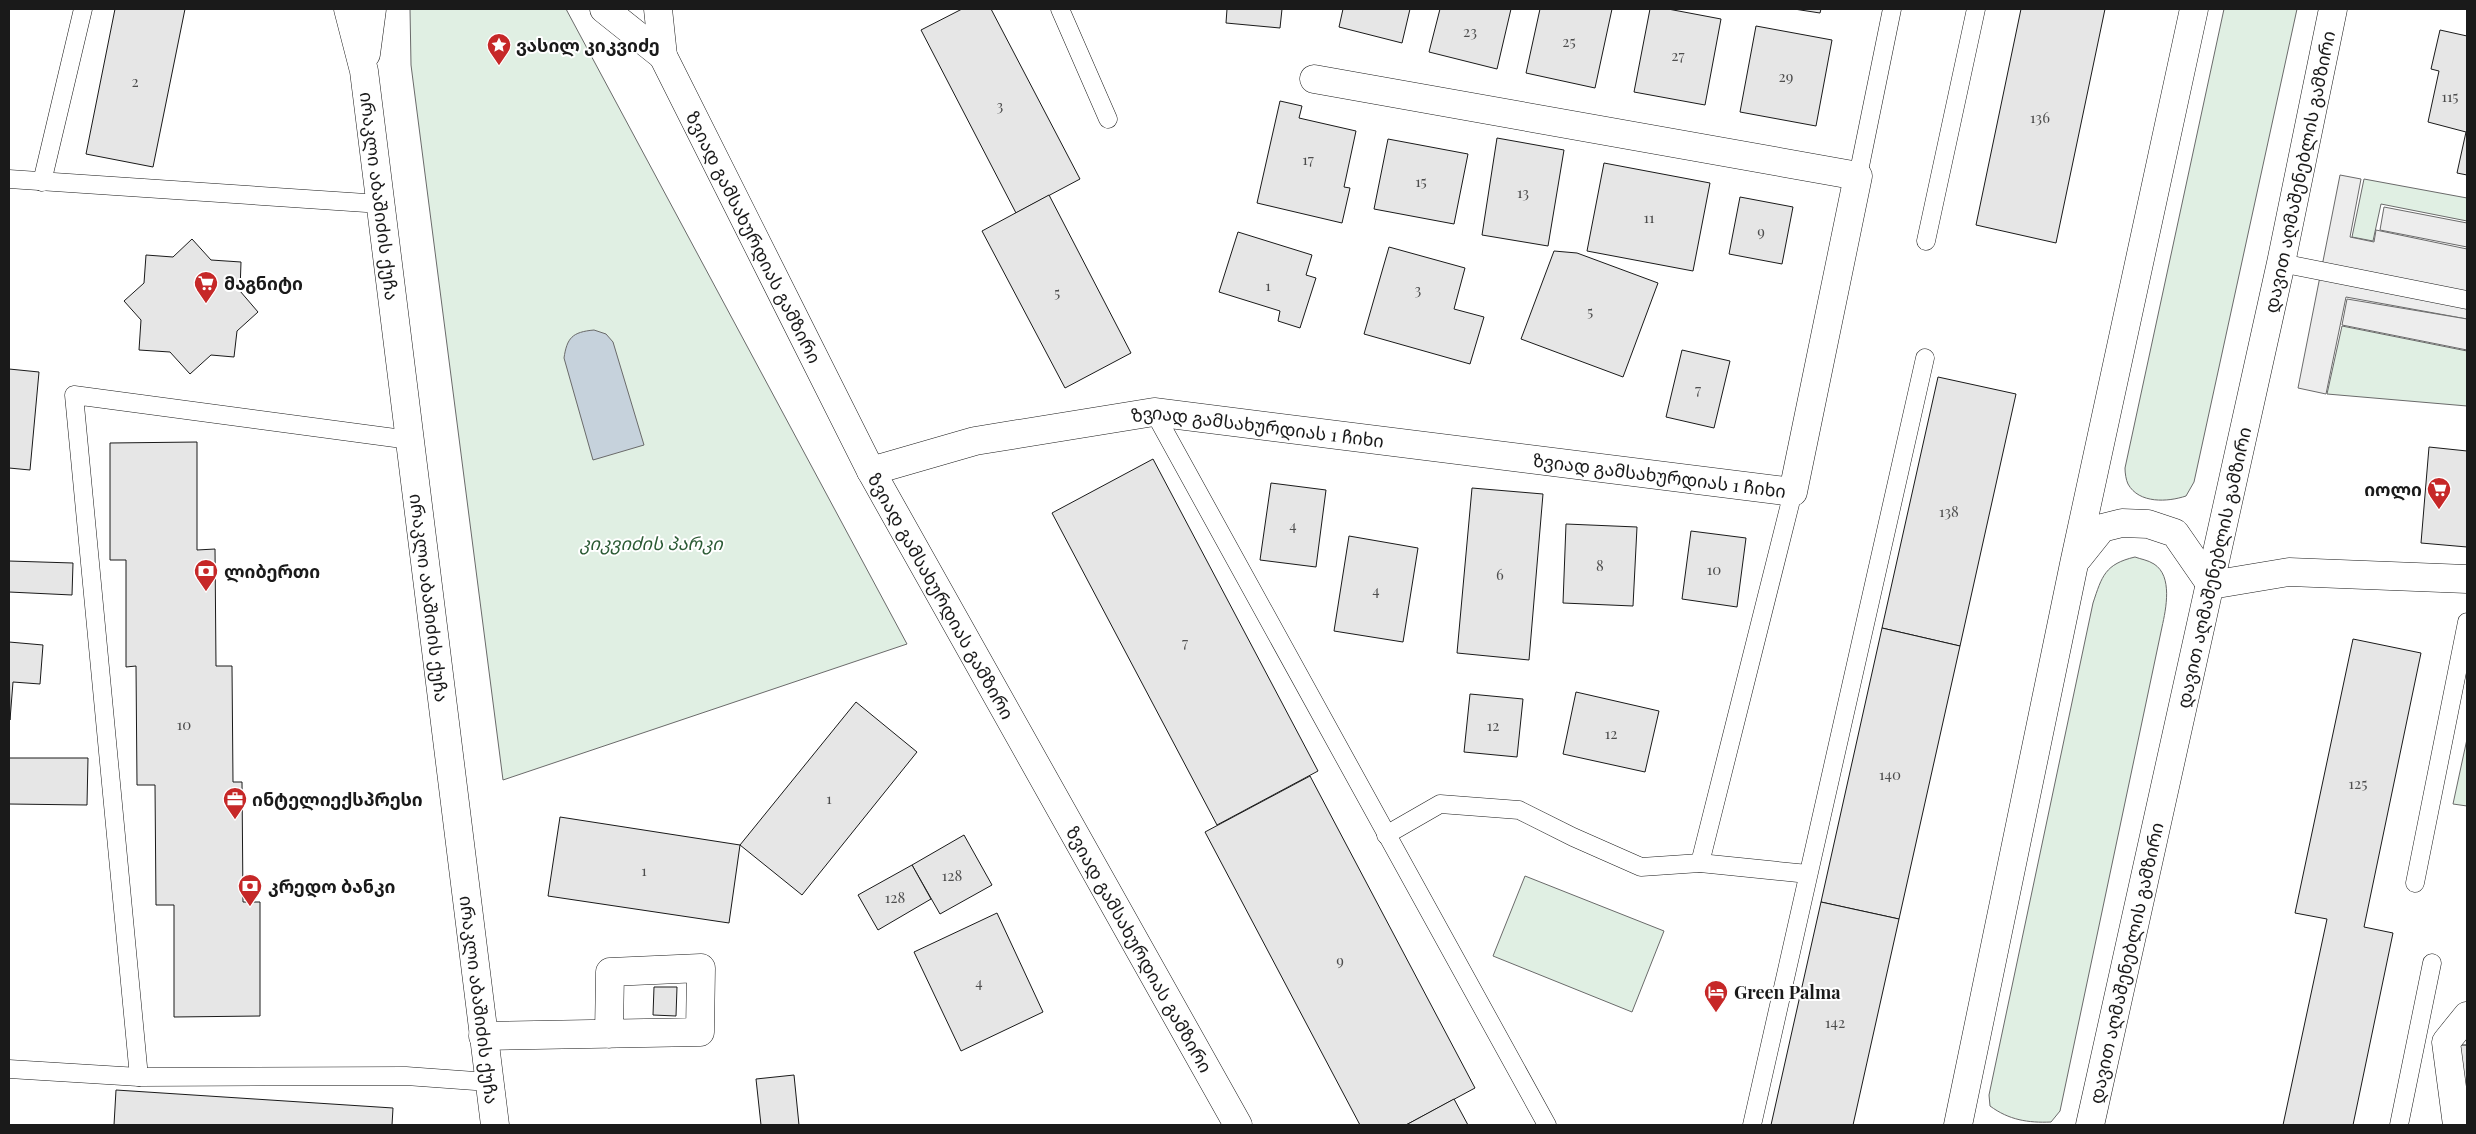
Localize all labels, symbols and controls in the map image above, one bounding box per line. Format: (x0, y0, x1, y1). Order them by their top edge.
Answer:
house number: 23 (1463, 21, 1477, 41)
street label: დავით აღმაშენებლის გამზირი (2258, 29, 2340, 315)
house number: 25 (1562, 31, 1576, 51)
place icon: ვასილ კიკვიძე (486, 32, 512, 66)
place label: ვასილ კიკვიძე (516, 33, 660, 57)
house number: 27 (1671, 45, 1685, 65)
house number: 29 (1779, 66, 1793, 86)
house number: 2 (131, 71, 139, 91)
house number: 115 (2441, 86, 2459, 106)
street label: ირაკლი აბაშიძის ქუჩა (355, 90, 404, 302)
house number: 3 (997, 95, 1004, 115)
street label: ზვიად გამსახურდიას გამზირი (681, 107, 827, 367)
house number: 136 (2030, 107, 2050, 127)
house number: 17 (1302, 149, 1314, 169)
house number: 15 (1415, 171, 1427, 191)
house number: 13 (1517, 182, 1529, 202)
house number: 11 (1643, 207, 1655, 227)
house number: 9 (1757, 221, 1765, 241)
supermarket icon: მაგნიტი (193, 270, 219, 304)
place label: მაგნიტი (224, 271, 303, 295)
house number: 1 (1265, 275, 1271, 295)
house number: 3 (1415, 279, 1422, 299)
house number: 5 (1054, 282, 1060, 302)
house number: 5 (1587, 301, 1593, 321)
house number: 7 (1695, 379, 1701, 399)
street label: ზვიად გამსახურდიას 1 ჩიხი (1129, 400, 1385, 453)
street label: დავით აღმაშენებლის გამზირი (2171, 425, 2256, 710)
street label: ზვიად გამსახურდიას 1 ჩიხი (1532, 448, 1787, 503)
street label: ზვიად გამსახურდიას გამზირი (863, 469, 1020, 724)
supermarket icon: იოლი (2426, 476, 2452, 510)
place label: იოლი (2364, 477, 2422, 501)
street label: ირაკლი აბაშიძის ქუჩა (405, 492, 454, 704)
house number: 138 (1939, 501, 1959, 521)
house number: 4 (1289, 515, 1297, 535)
park label: კიკვიძის პარკი (579, 531, 723, 555)
house number: 8 (1596, 555, 1604, 575)
bank icon: ლიბერთი (193, 558, 219, 592)
place label: ლიბერთი (224, 559, 320, 583)
house number: 10 (1707, 559, 1721, 579)
house number: 6 (1496, 564, 1504, 584)
house number: 4 (1372, 580, 1380, 600)
house number: 7 (1182, 632, 1188, 652)
house number: 10 (177, 714, 191, 734)
house number: 12 (1487, 715, 1499, 735)
house number: 12 (1605, 723, 1617, 743)
house number: 140 (1879, 764, 1901, 784)
house number: 125 (2349, 773, 2367, 793)
office icon: ინტელიექსპრესი (222, 786, 248, 820)
place label: ინტელიექსპრესი (252, 787, 423, 811)
house number: 1 (826, 788, 832, 808)
street label: დავით აღმაშენებლის გამზირი (2083, 820, 2169, 1106)
street label: ზვიად გამსახურდიას გამზირი (1061, 822, 1218, 1077)
house number: 1 (641, 860, 647, 880)
house number: 128 (942, 865, 962, 885)
bank icon: კრედო ბანკი (237, 873, 263, 907)
place label: კრედო ბანკი (268, 874, 396, 898)
house number: 128 (885, 887, 905, 907)
street label: ირაკლი აბაშიძის ქუჩა (455, 894, 504, 1105)
house number: 9 (1336, 950, 1344, 970)
house number: 4 (975, 972, 983, 992)
hotel icon: Green Palma (1703, 979, 1729, 1013)
place label: Green Palma (1734, 980, 1841, 1004)
house number: 142 (1825, 1012, 1845, 1032)

